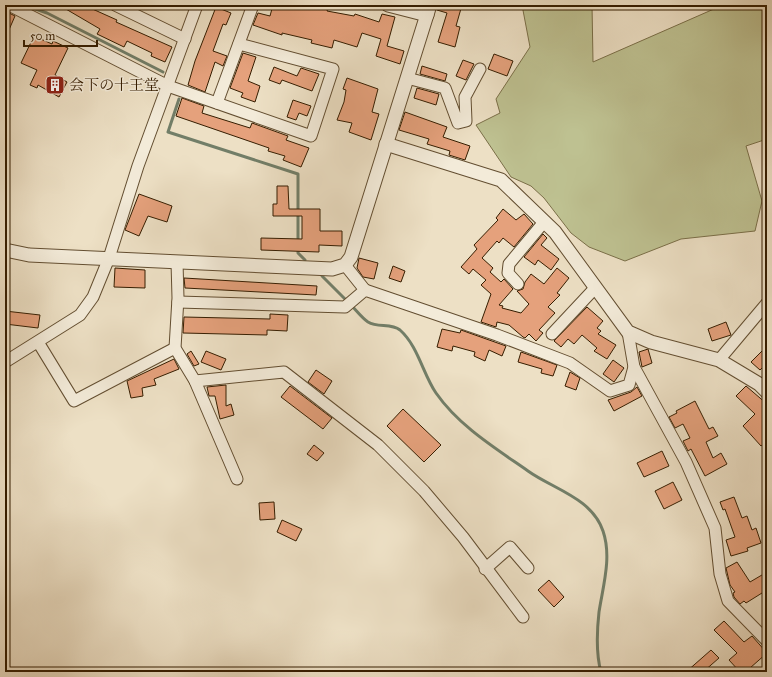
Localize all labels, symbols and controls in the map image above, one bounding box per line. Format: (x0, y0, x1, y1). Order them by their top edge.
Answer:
scale bar (24, 22, 97, 48)
text: 50 m (30, 29, 55, 43)
building icon: 会下の十王堂 (44, 74, 66, 96)
place label: 会下の十王堂 (69, 76, 159, 94)

